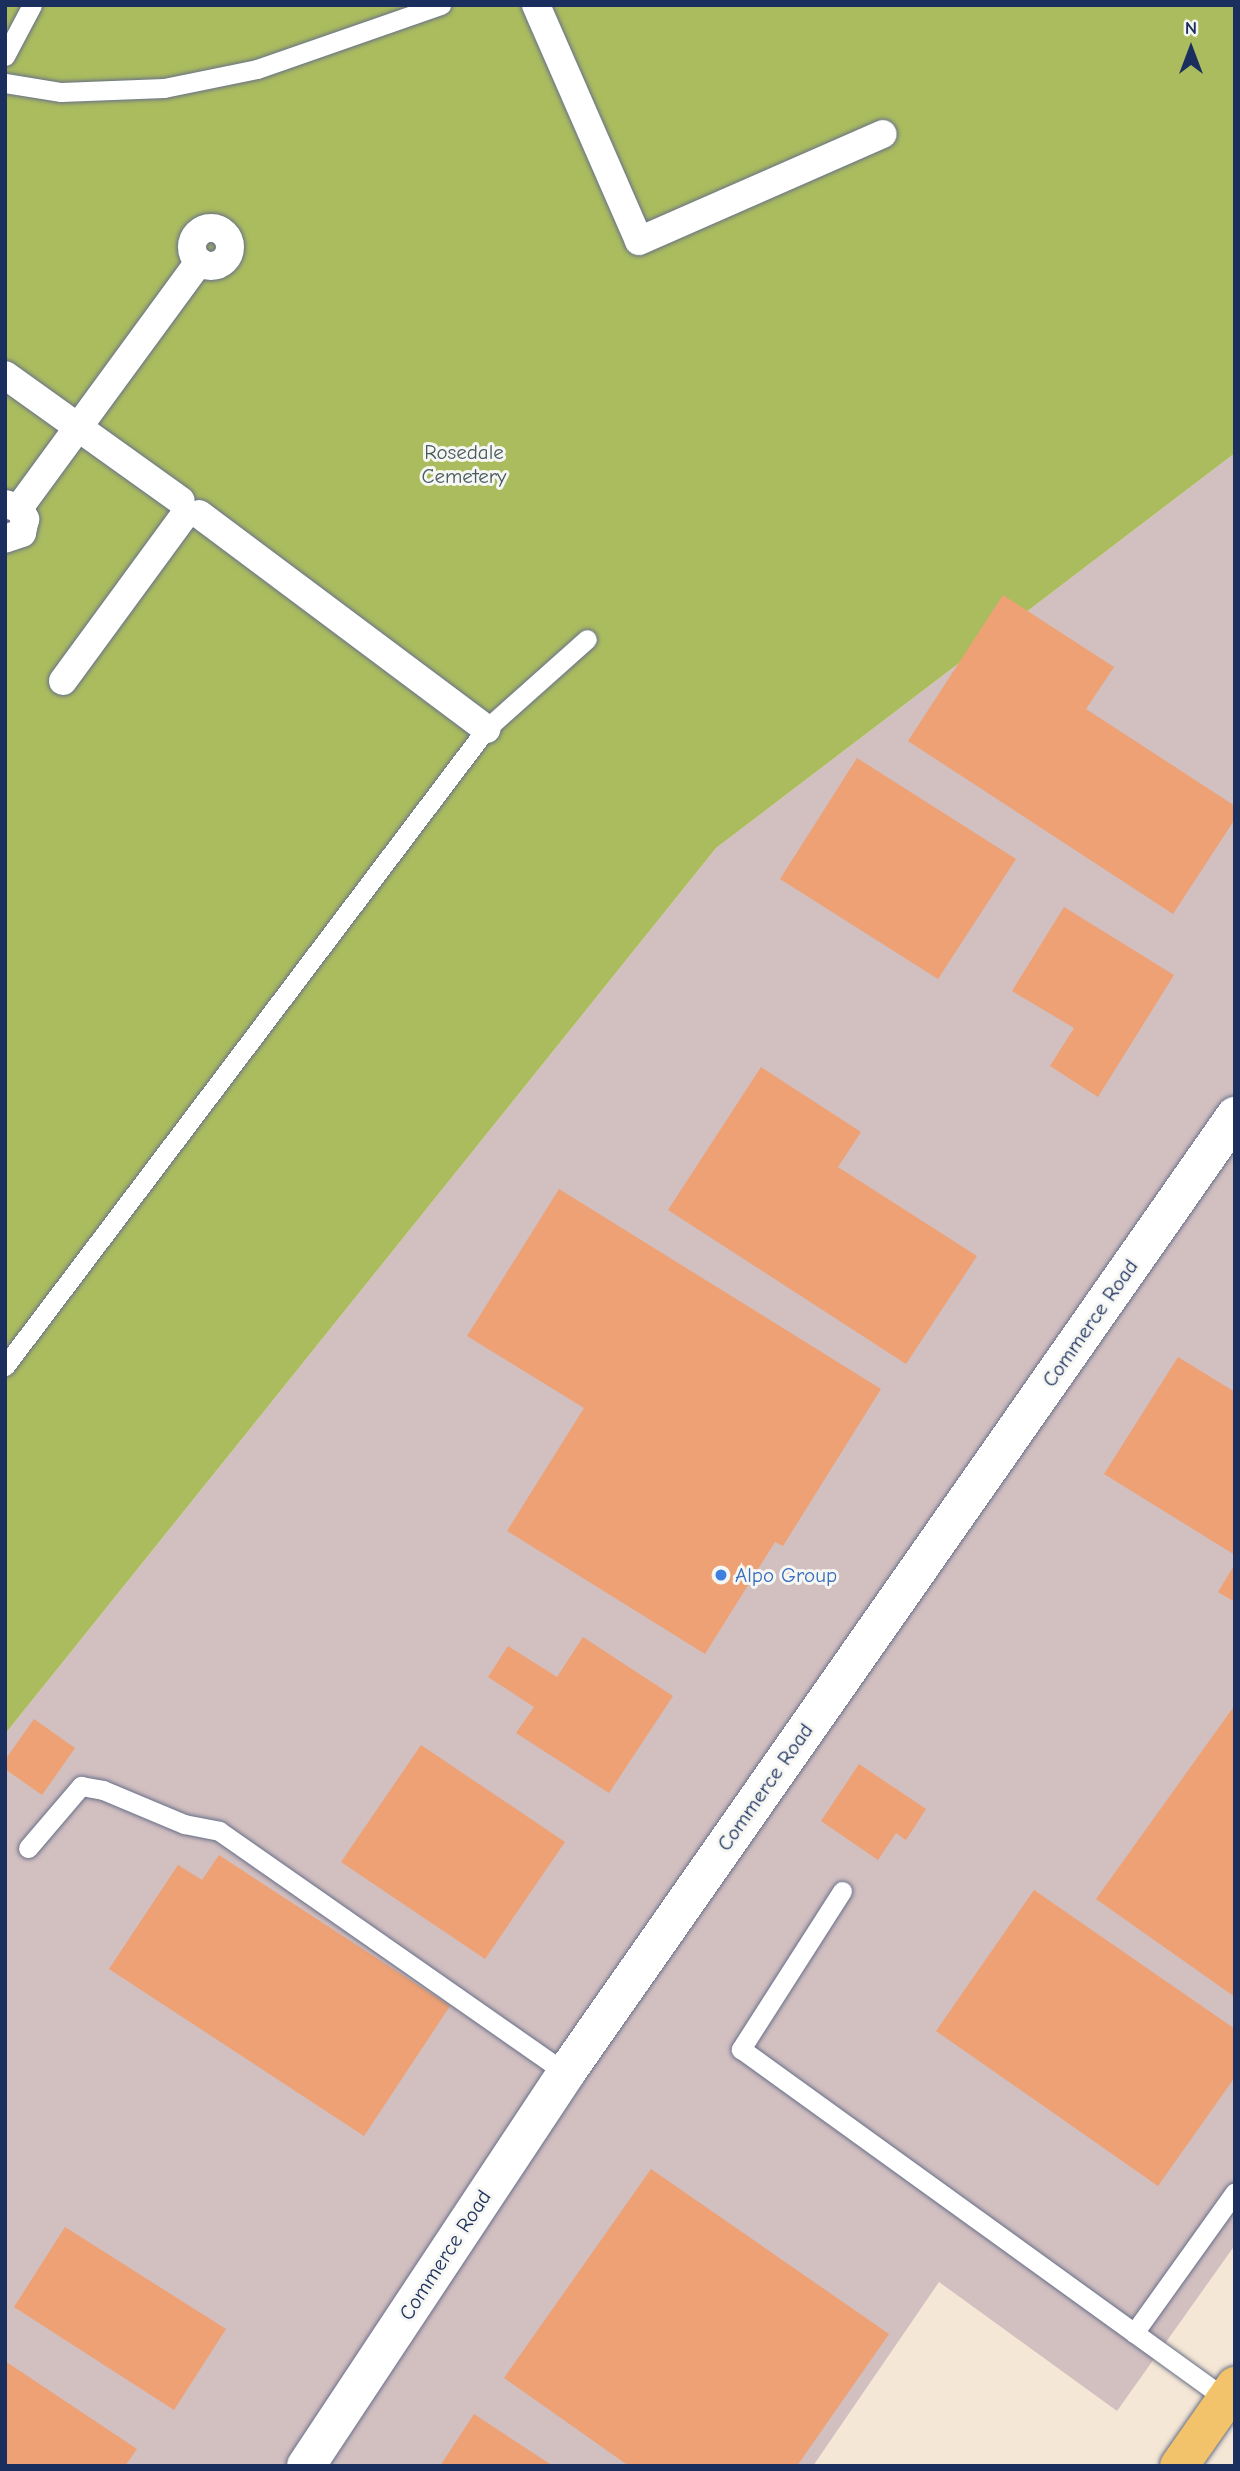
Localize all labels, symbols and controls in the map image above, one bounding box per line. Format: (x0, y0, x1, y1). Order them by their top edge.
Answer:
north arrow (1156, 14, 1226, 84)
text: N (1185, 17, 1197, 39)
park label: Rosedale Cemetery (422, 439, 506, 489)
street label: Commerce Road (1037, 1254, 1143, 1392)
place label: Alpo Group (735, 1562, 837, 1588)
marker: Alpo Group (713, 1567, 729, 1583)
street label: Commerce Road (712, 1718, 818, 1856)
street label: Commerce Road (394, 2185, 496, 2325)

